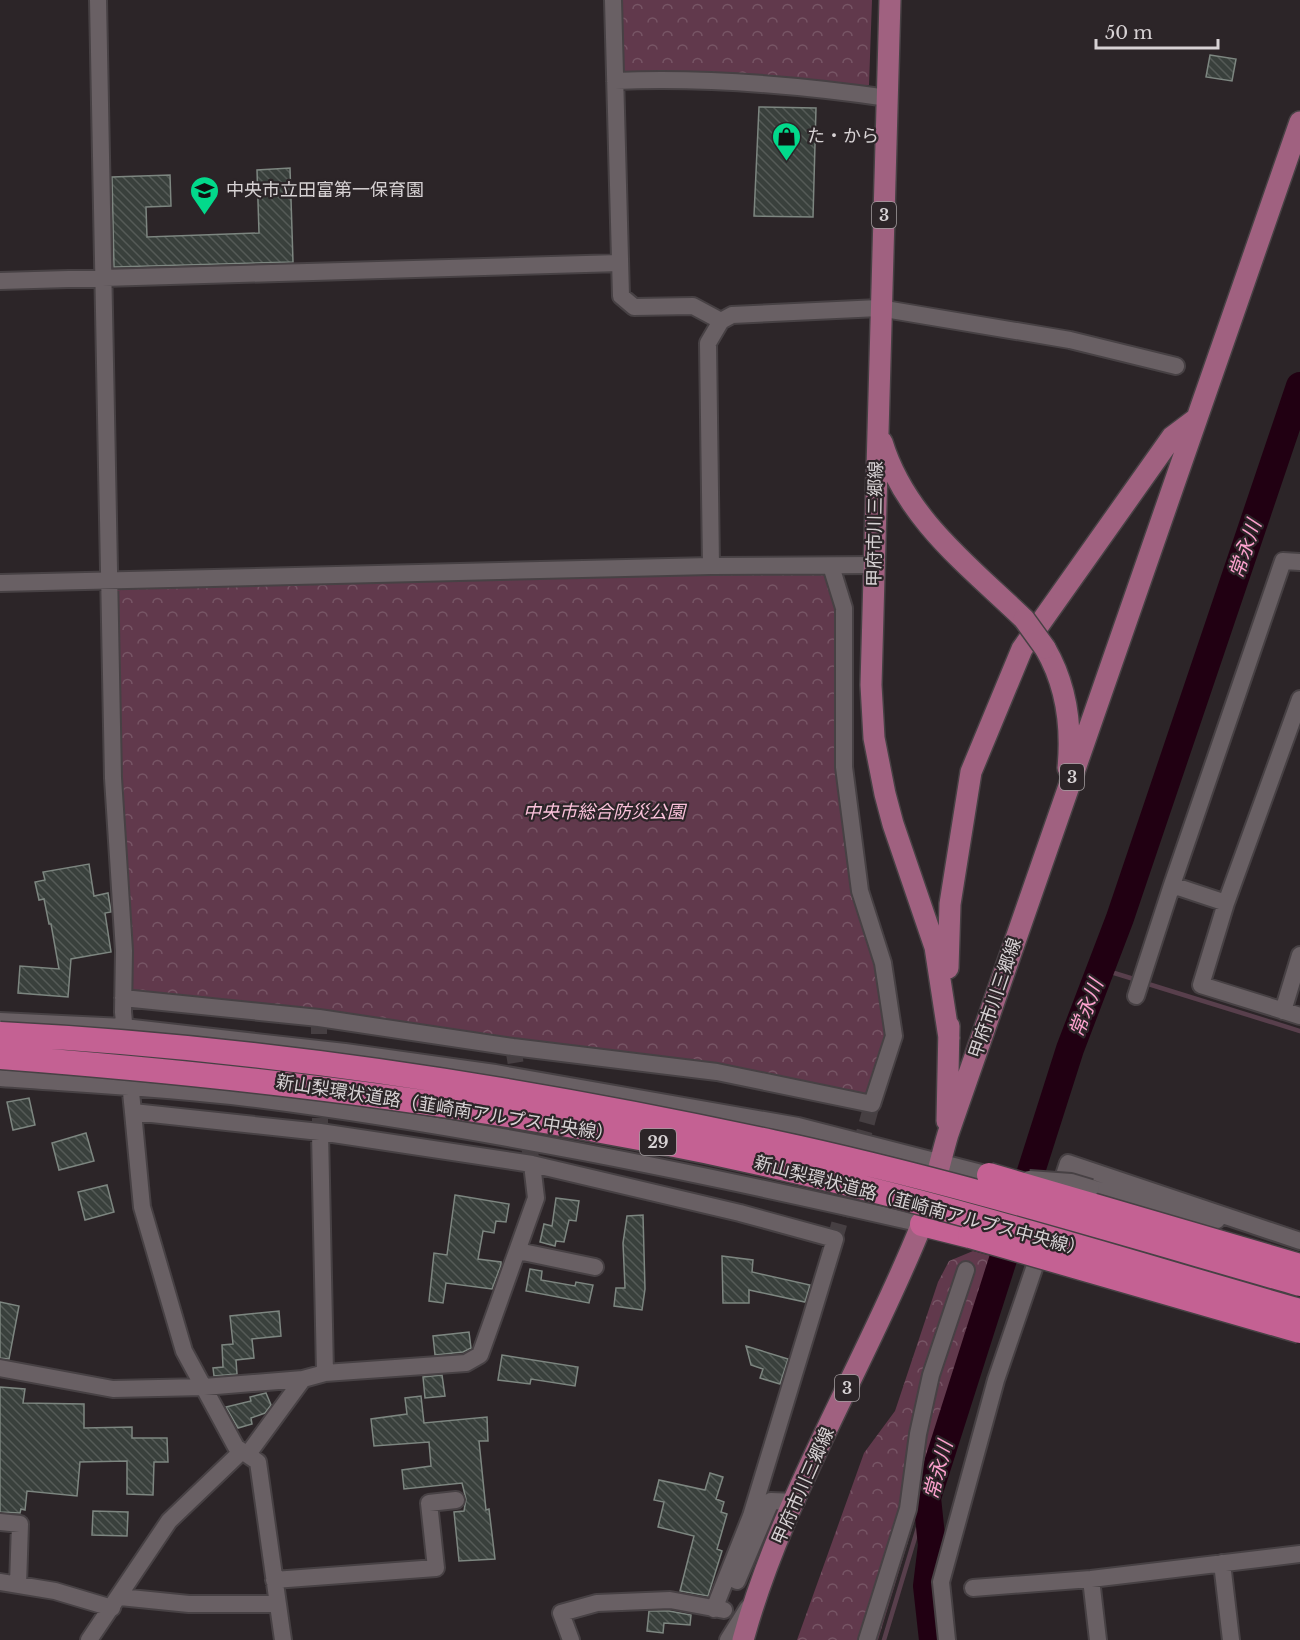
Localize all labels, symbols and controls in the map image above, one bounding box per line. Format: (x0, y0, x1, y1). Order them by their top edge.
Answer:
scale bar (1096, 12, 1218, 50)
text: 50 m (1105, 22, 1153, 44)
shop icon: た・から (770, 120, 802, 162)
place label: た・から (807, 125, 879, 147)
school or university icon: 中央市立田富第一保育園 (189, 174, 221, 216)
place label: 中央市立田富第一保育園 (226, 179, 424, 201)
road number: 3 (872, 202, 896, 228)
street label: 甲府市川三郷線 (863, 461, 887, 587)
water label: 常永川 (1224, 515, 1267, 581)
road number: 3 (1060, 764, 1084, 790)
park label: 中央市総合防災公園 (523, 801, 688, 823)
street label: 甲府市川三郷線 (964, 935, 1026, 1061)
water label: 常永川 (1064, 974, 1109, 1040)
street label: 新山梨環状道路（韮崎南アルプス中央線） (274, 1070, 616, 1146)
road number: 29 (640, 1129, 676, 1155)
street label: 新山梨環状道路（韮崎南アルプス中央線） (752, 1151, 1088, 1261)
road number: 3 (835, 1375, 859, 1401)
street label: 甲府市川三郷線 (767, 1424, 839, 1548)
water label: 常永川 (919, 1436, 958, 1502)

